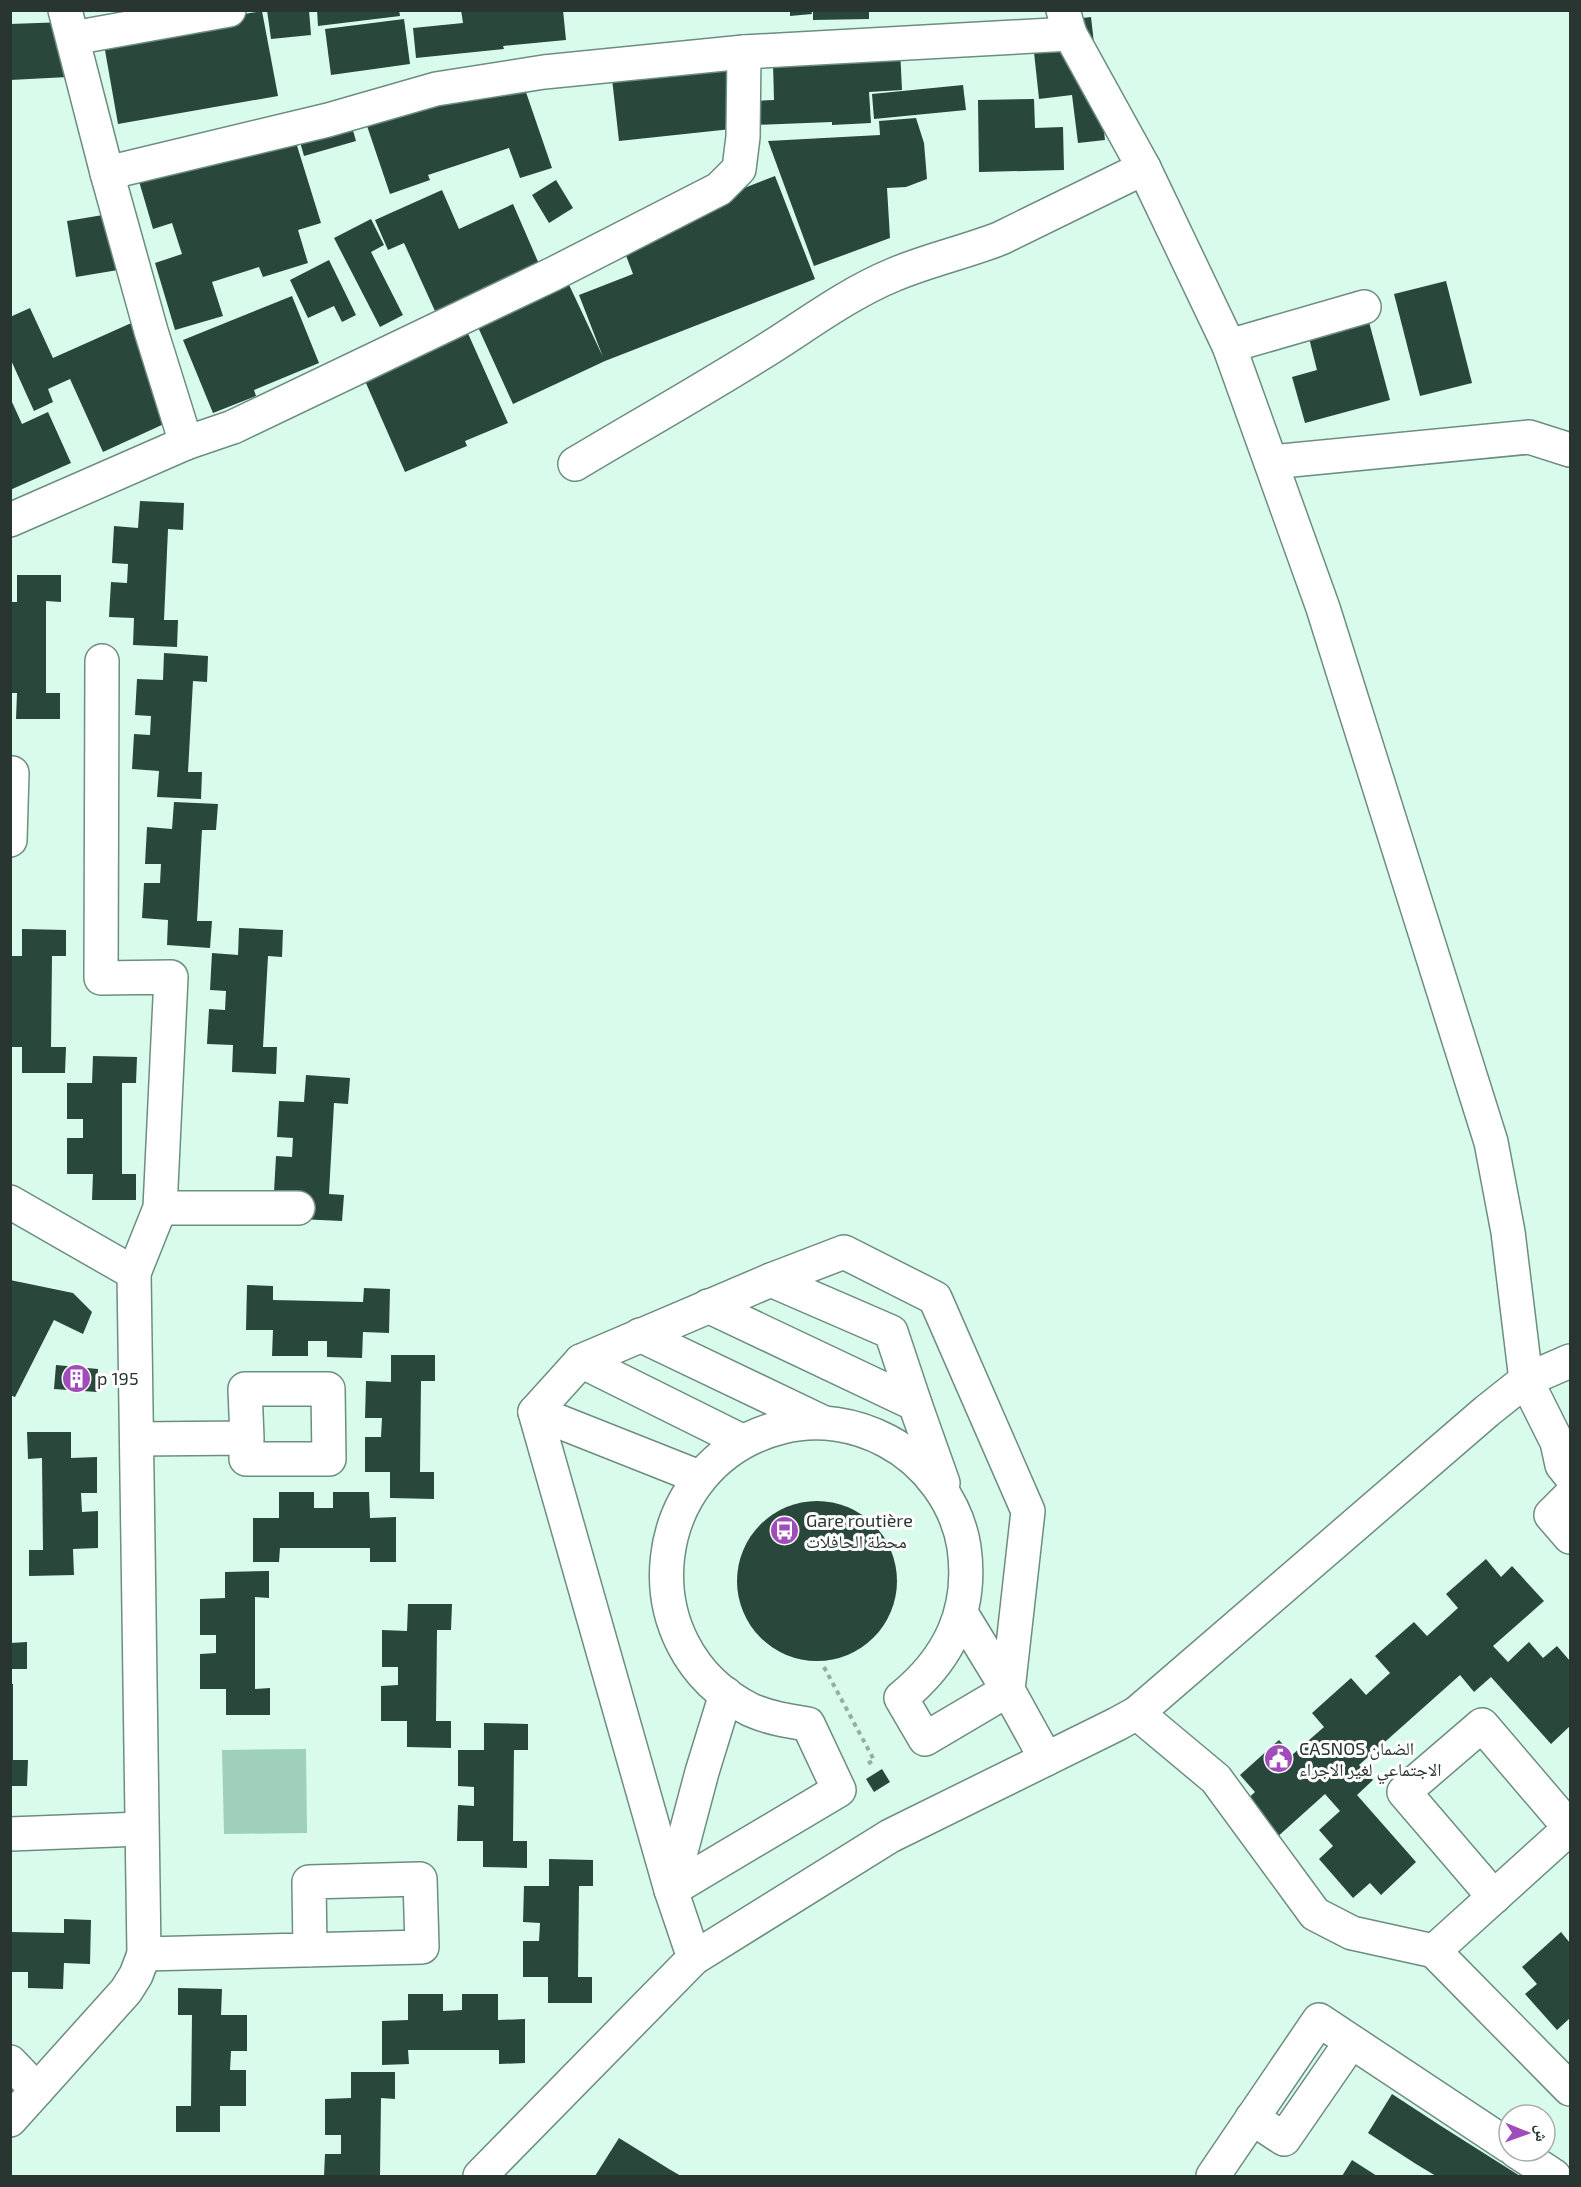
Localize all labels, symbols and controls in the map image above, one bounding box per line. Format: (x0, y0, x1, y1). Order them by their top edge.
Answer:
building icon: p 195 (60, 1363, 92, 1395)
place label: p 195 (97, 1367, 139, 1389)
place label: Gare routière محطة الحافلات (806, 1509, 913, 1552)
bus stop icon: Gare routière محطة الحافلات (769, 1515, 801, 1547)
place label: CASNOS الضمان الاجتماعي لغير الاجراء (1299, 1737, 1442, 1785)
public building icon: CASNOS الضمان الاجتماعي لغير الاجراء (1262, 1743, 1294, 1775)
north arrow (1497, 2103, 1557, 2163)
text: ش (1532, 2125, 1552, 2142)

